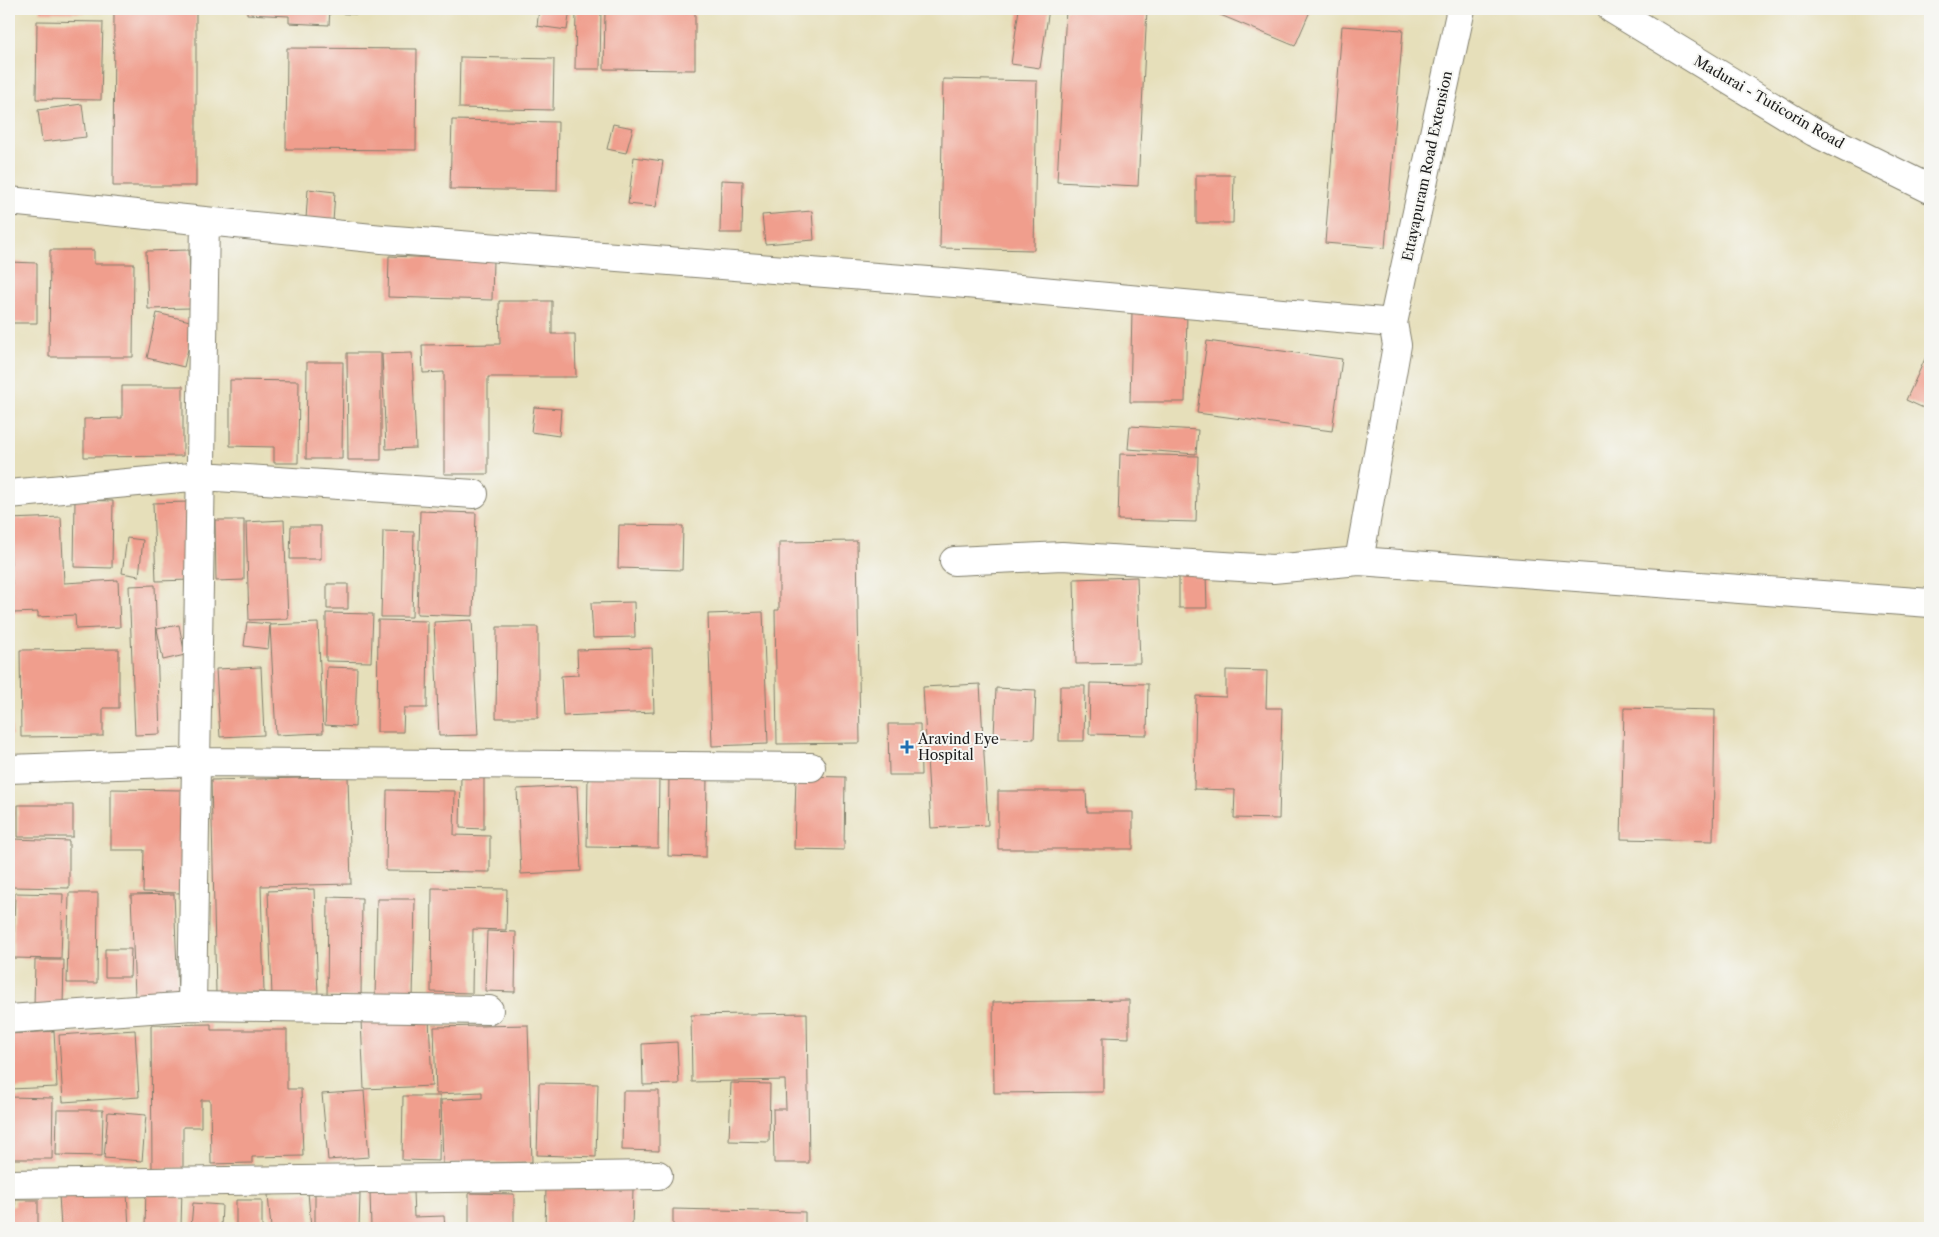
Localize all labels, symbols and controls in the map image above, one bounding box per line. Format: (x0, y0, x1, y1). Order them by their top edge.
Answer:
street label: Madurai - Tuticorin Road (1691, 52, 1848, 153)
street label: Ettayapuram Road Extension (1398, 69, 1456, 263)
place label: Aravind Eye Hospital (917, 730, 999, 764)
marker: Aravind Eye Hospital (900, 740, 914, 754)

